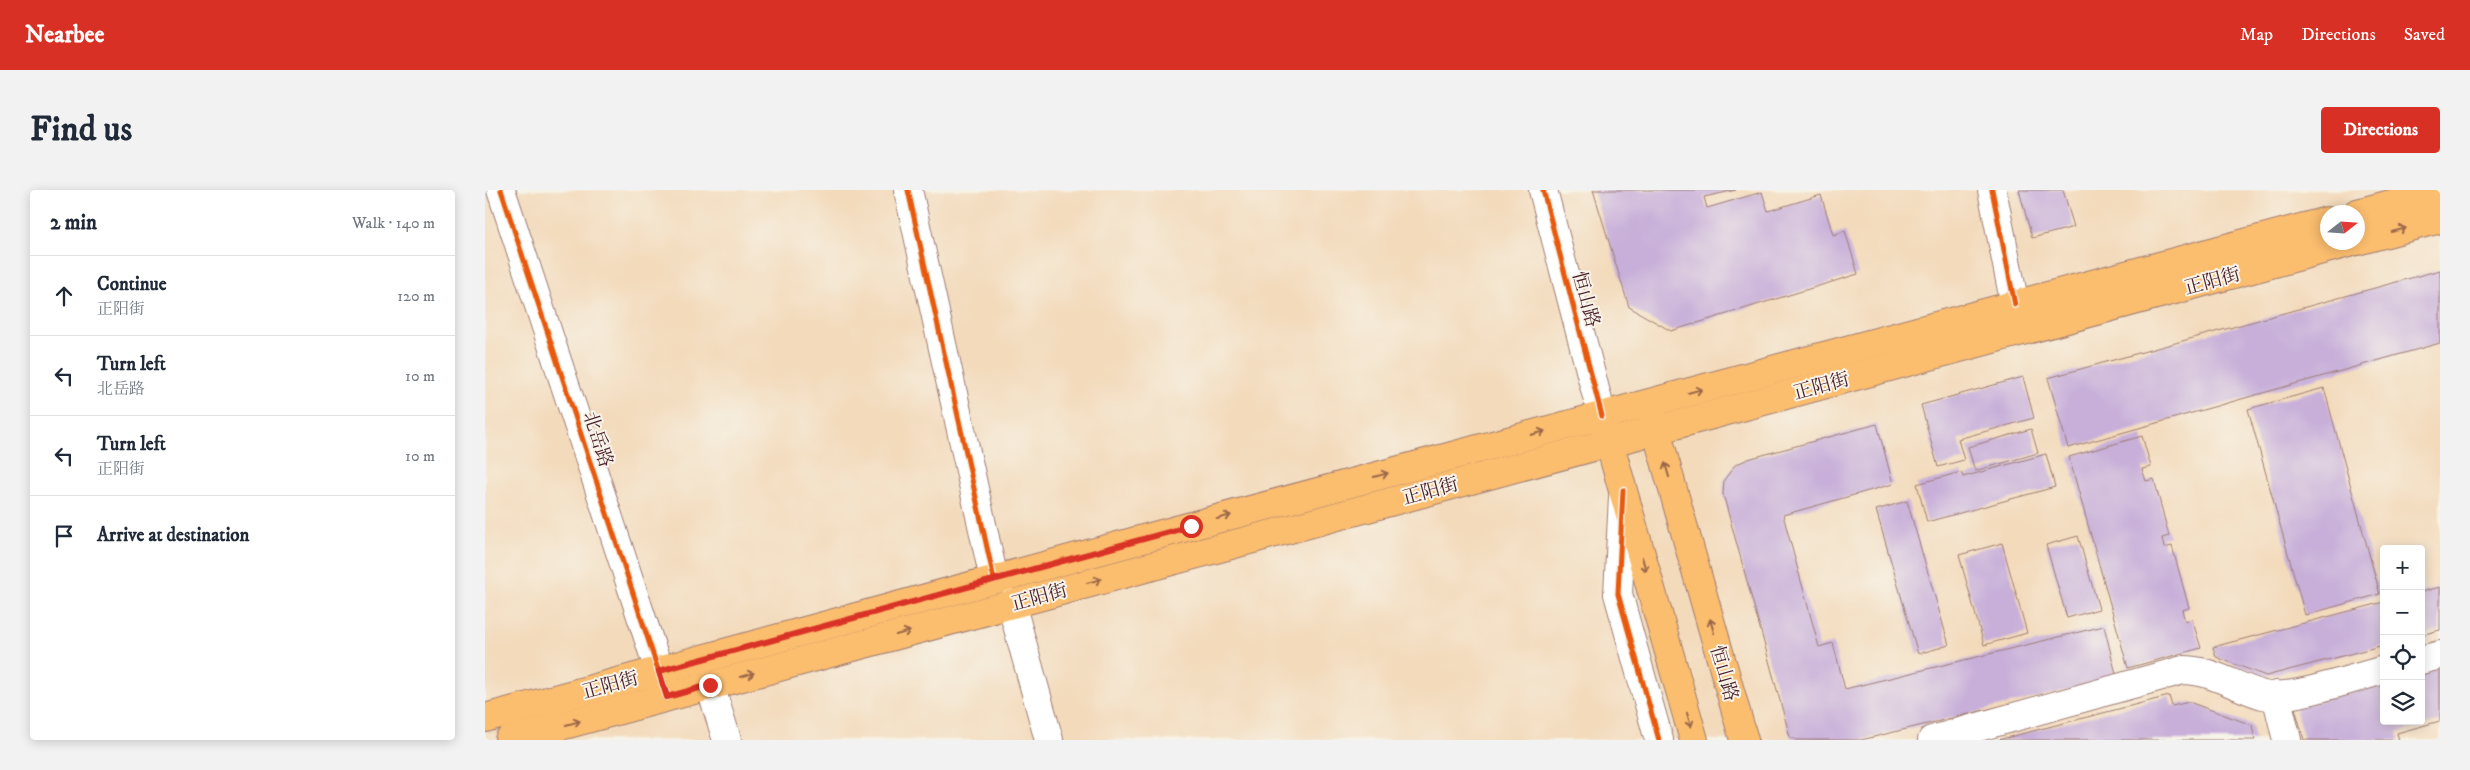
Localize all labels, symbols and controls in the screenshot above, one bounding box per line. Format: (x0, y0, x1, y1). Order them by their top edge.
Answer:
text: Nearbee (25, 20, 104, 50)
text: Map (2240, 24, 2273, 46)
text: Directions (2301, 24, 2376, 46)
text: Saved (2404, 24, 2445, 46)
button: Directions (2321, 107, 2440, 153)
text: Find us (30, 108, 132, 152)
north arrow (2320, 205, 2365, 250)
text: 2 min (50, 210, 97, 236)
text: Walk · 140 m (352, 213, 435, 233)
one-way arrow (2390, 225, 2406, 234)
street label: 正阳街 (2182, 263, 2243, 300)
street label: 恒山路 (1567, 269, 1604, 330)
text: Continue (97, 273, 167, 296)
icon: ahead (50, 282, 78, 310)
text: 120 m (397, 286, 435, 306)
text: 正阳街 (97, 299, 145, 319)
text: Turn left (97, 353, 166, 376)
icon: left (50, 362, 78, 390)
text: 10 m (405, 366, 435, 386)
street label: 正阳街 (1791, 368, 1852, 405)
text: 北岳路 (97, 379, 145, 399)
one-way arrow (1687, 385, 1703, 395)
street label: 北岳路 (578, 409, 617, 470)
one-way arrow (1530, 427, 1546, 437)
text: Turn left (97, 433, 166, 456)
icon: left (50, 442, 78, 470)
text: 10 m (405, 446, 435, 466)
text: 正阳街 (97, 459, 145, 479)
one-way arrow (1662, 462, 1672, 478)
one-way arrow (1373, 469, 1389, 479)
street label: 正阳街 (1400, 473, 1461, 510)
one-way arrow (1216, 511, 1232, 521)
route start (1180, 515, 1203, 538)
icon: arrive (50, 522, 78, 550)
text: Arrive at destination (97, 524, 249, 547)
map controls (2380, 545, 2425, 725)
button: + (2380, 545, 2425, 590)
one-way arrow (1639, 555, 1649, 571)
one-way arrow (1085, 575, 1101, 585)
street label: 正阳街 (1009, 579, 1070, 616)
button: − (2380, 590, 2425, 635)
one-way arrow (1706, 618, 1716, 634)
one-way arrow (895, 627, 911, 637)
button: locate (2380, 635, 2425, 680)
street label: 恒山路 (1705, 643, 1742, 704)
street label: 正阳街 (580, 667, 641, 704)
one-way arrow (738, 670, 754, 679)
route end (699, 674, 722, 697)
button: layers (2380, 680, 2425, 725)
one-way arrow (1684, 711, 1694, 727)
one-way arrow (564, 717, 580, 727)

